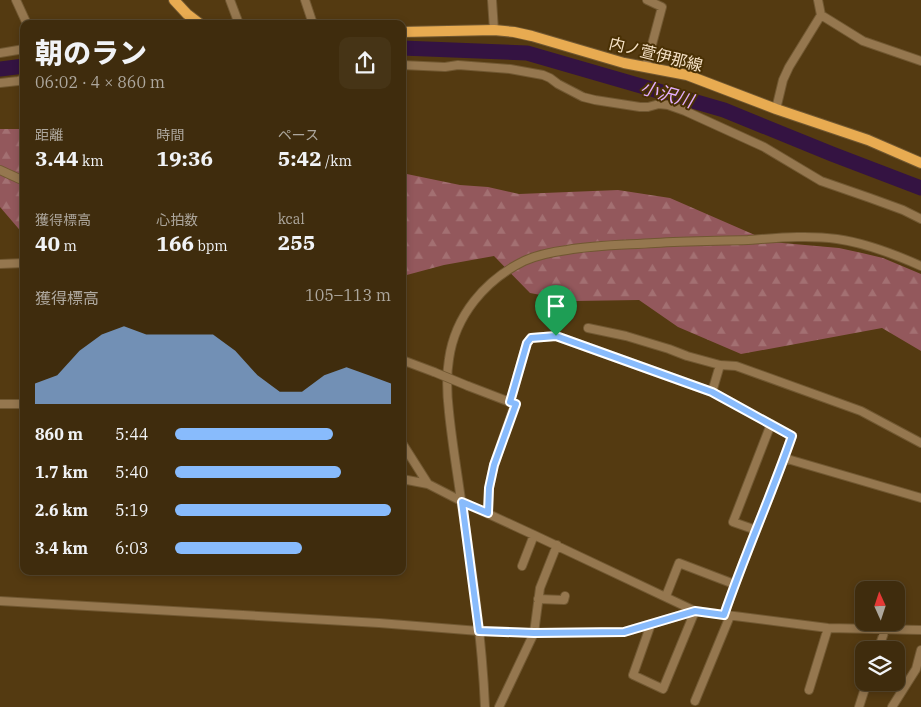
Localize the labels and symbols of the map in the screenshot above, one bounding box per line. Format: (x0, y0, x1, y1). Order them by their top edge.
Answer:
street label: 内ノ萱伊那線 (607, 33, 705, 75)
water label: 小沢川 (638, 76, 698, 113)
pin (535, 285, 577, 336)
north arrow (855, 581, 905, 631)

